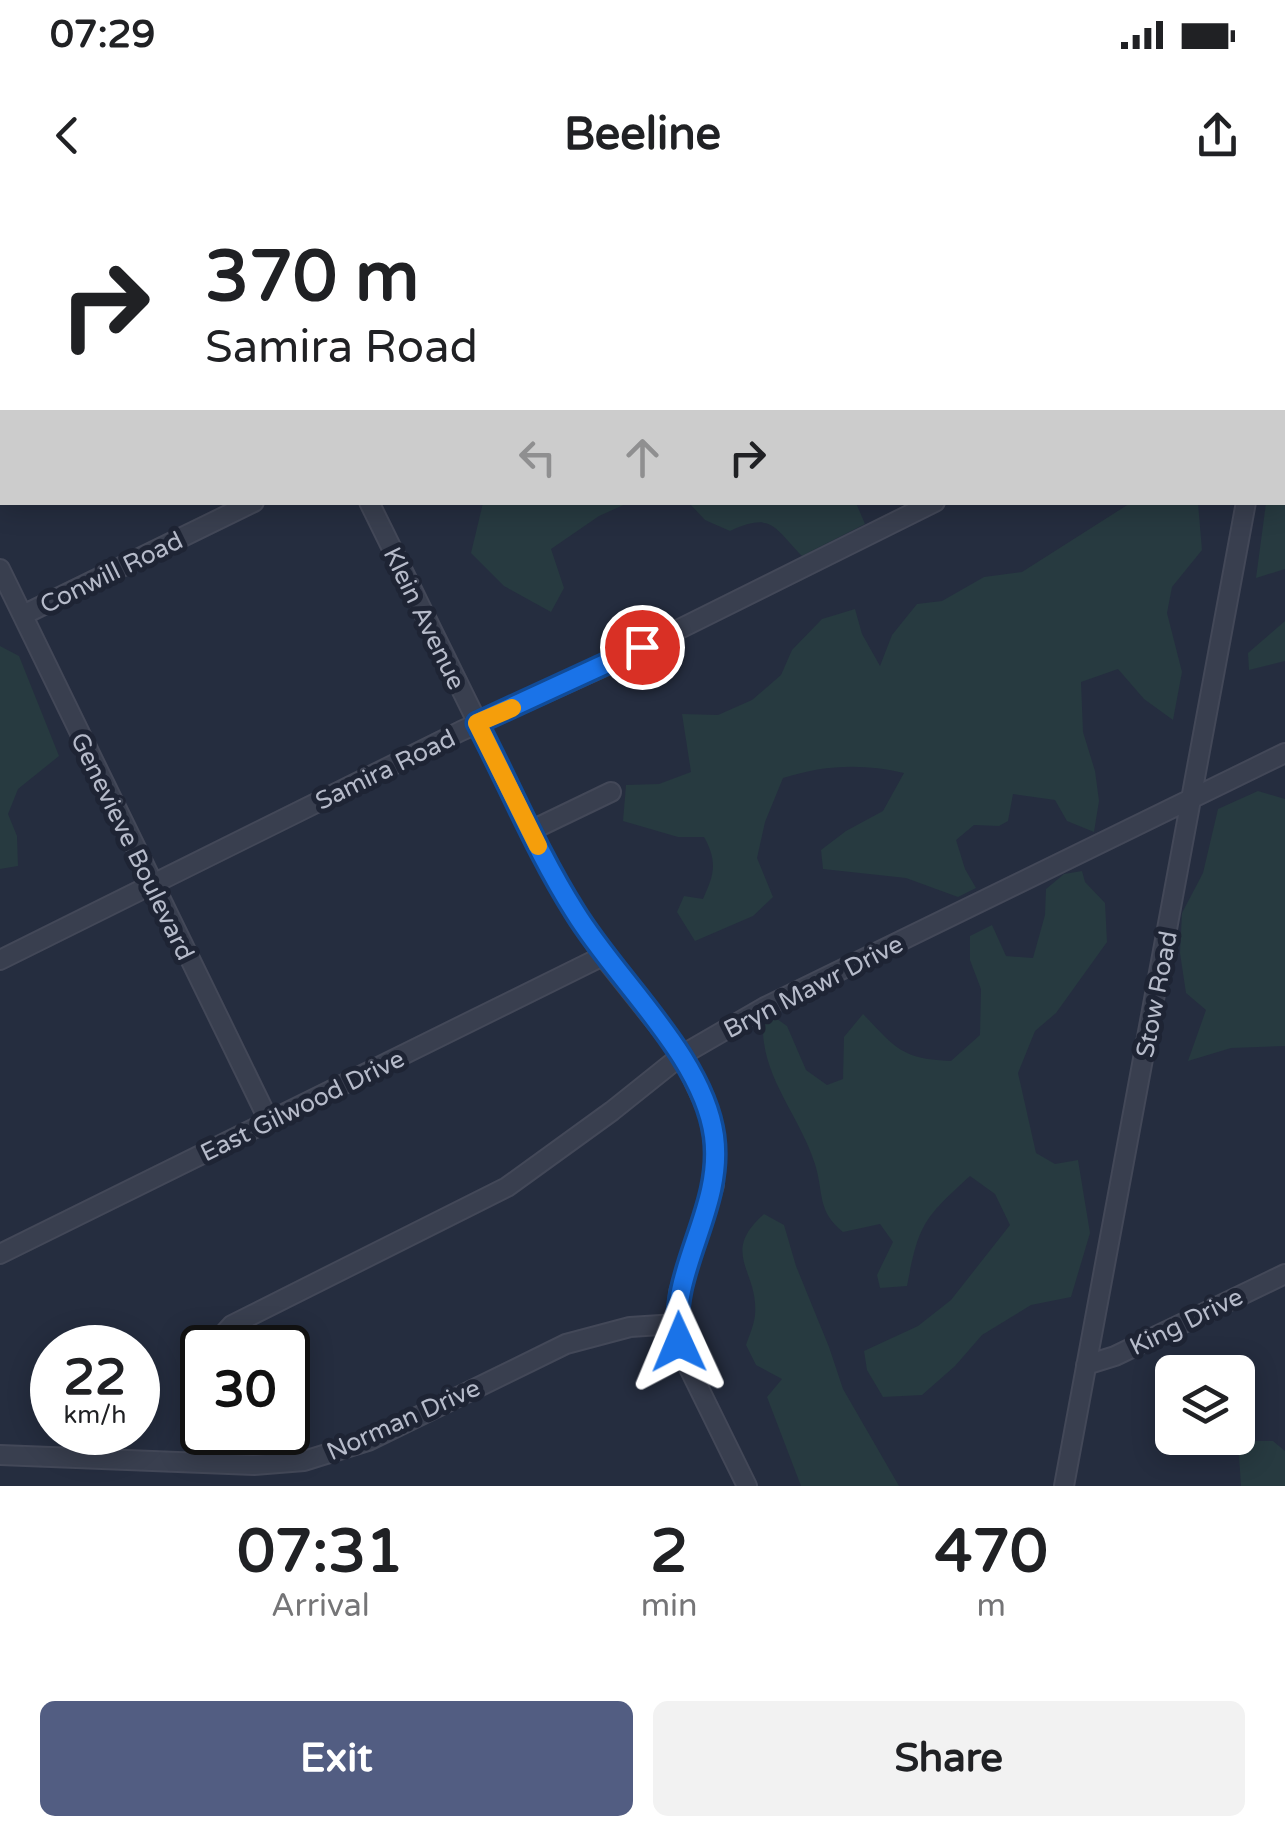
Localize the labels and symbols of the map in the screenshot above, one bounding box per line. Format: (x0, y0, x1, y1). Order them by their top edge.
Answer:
street label: Conwill Road (35, 525, 188, 620)
street label: Klein Avenue (377, 542, 471, 694)
pin (600, 605, 685, 690)
street label: Samira Road (311, 723, 460, 817)
street label: Genevieve Boulevard (64, 728, 200, 965)
street label: Stow Road (1130, 928, 1184, 1060)
street label: Bryn Mawr Drive (719, 929, 908, 1045)
street label: East Gilwood Drive (196, 1044, 409, 1168)
street label: King Drive (1125, 1282, 1248, 1362)
position arrow (627, 1290, 731, 1394)
speed limit sign: 30 (180, 1325, 310, 1455)
street label: Norman Drive (322, 1373, 485, 1467)

